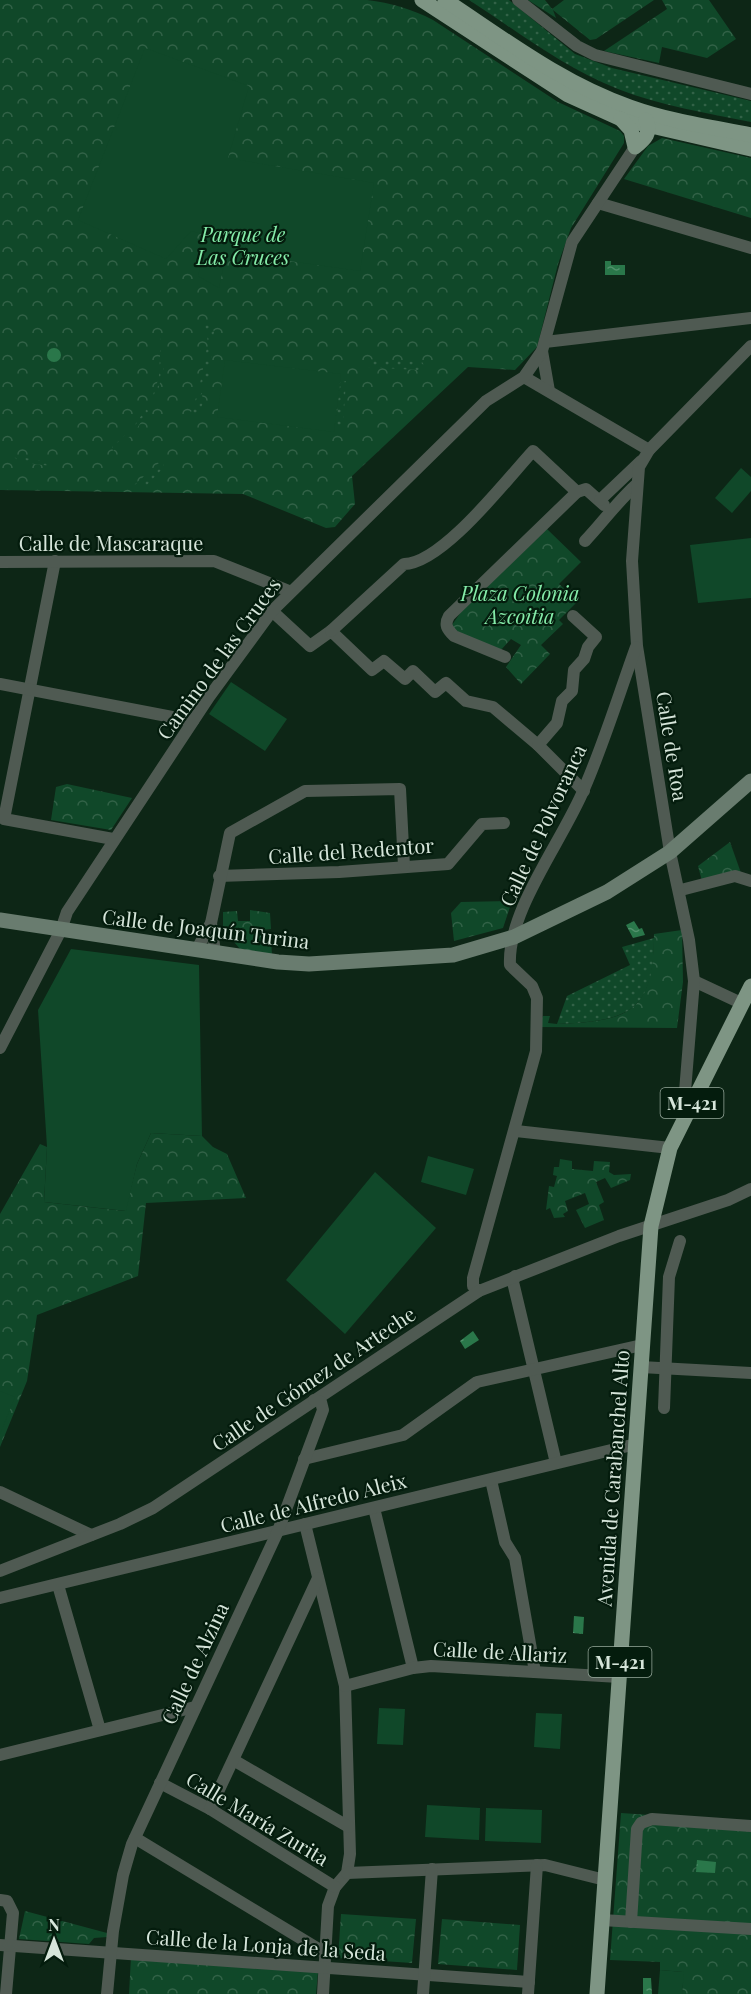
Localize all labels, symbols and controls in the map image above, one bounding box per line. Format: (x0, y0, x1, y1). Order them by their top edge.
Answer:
park label: Parque de Las Cruces (196, 220, 290, 270)
street label: Calle de Mascaraque (19, 529, 203, 556)
street label: Camino de las Cruces (150, 572, 286, 744)
park label: Plaza Colonia Azcoitia (460, 579, 579, 629)
street label: Calle de Roa (651, 689, 695, 803)
street label: Calle de Polvoranca (493, 740, 591, 910)
street label: Calle del Redentor (267, 831, 435, 869)
street label: Calle de Joaquín Turina (101, 902, 311, 954)
road number: M-421 (660, 1088, 724, 1118)
street label: Calle de Gómez de Arteche (206, 1300, 420, 1456)
street label: Avenida de Carabanchel Alto (590, 1349, 634, 1608)
street label: Calle de Alfredo Aleix (217, 1466, 410, 1538)
street label: Calle de Alzina (154, 1598, 234, 1728)
street label: Calle de Allariz (432, 1634, 568, 1668)
road number: M-421 (588, 1647, 652, 1677)
street label: Calle María Zurita (182, 1765, 334, 1871)
north arrow (24, 1910, 84, 1970)
text: N (48, 1914, 60, 1935)
street label: Calle de la Lonja de la Seda (145, 1922, 387, 1966)

